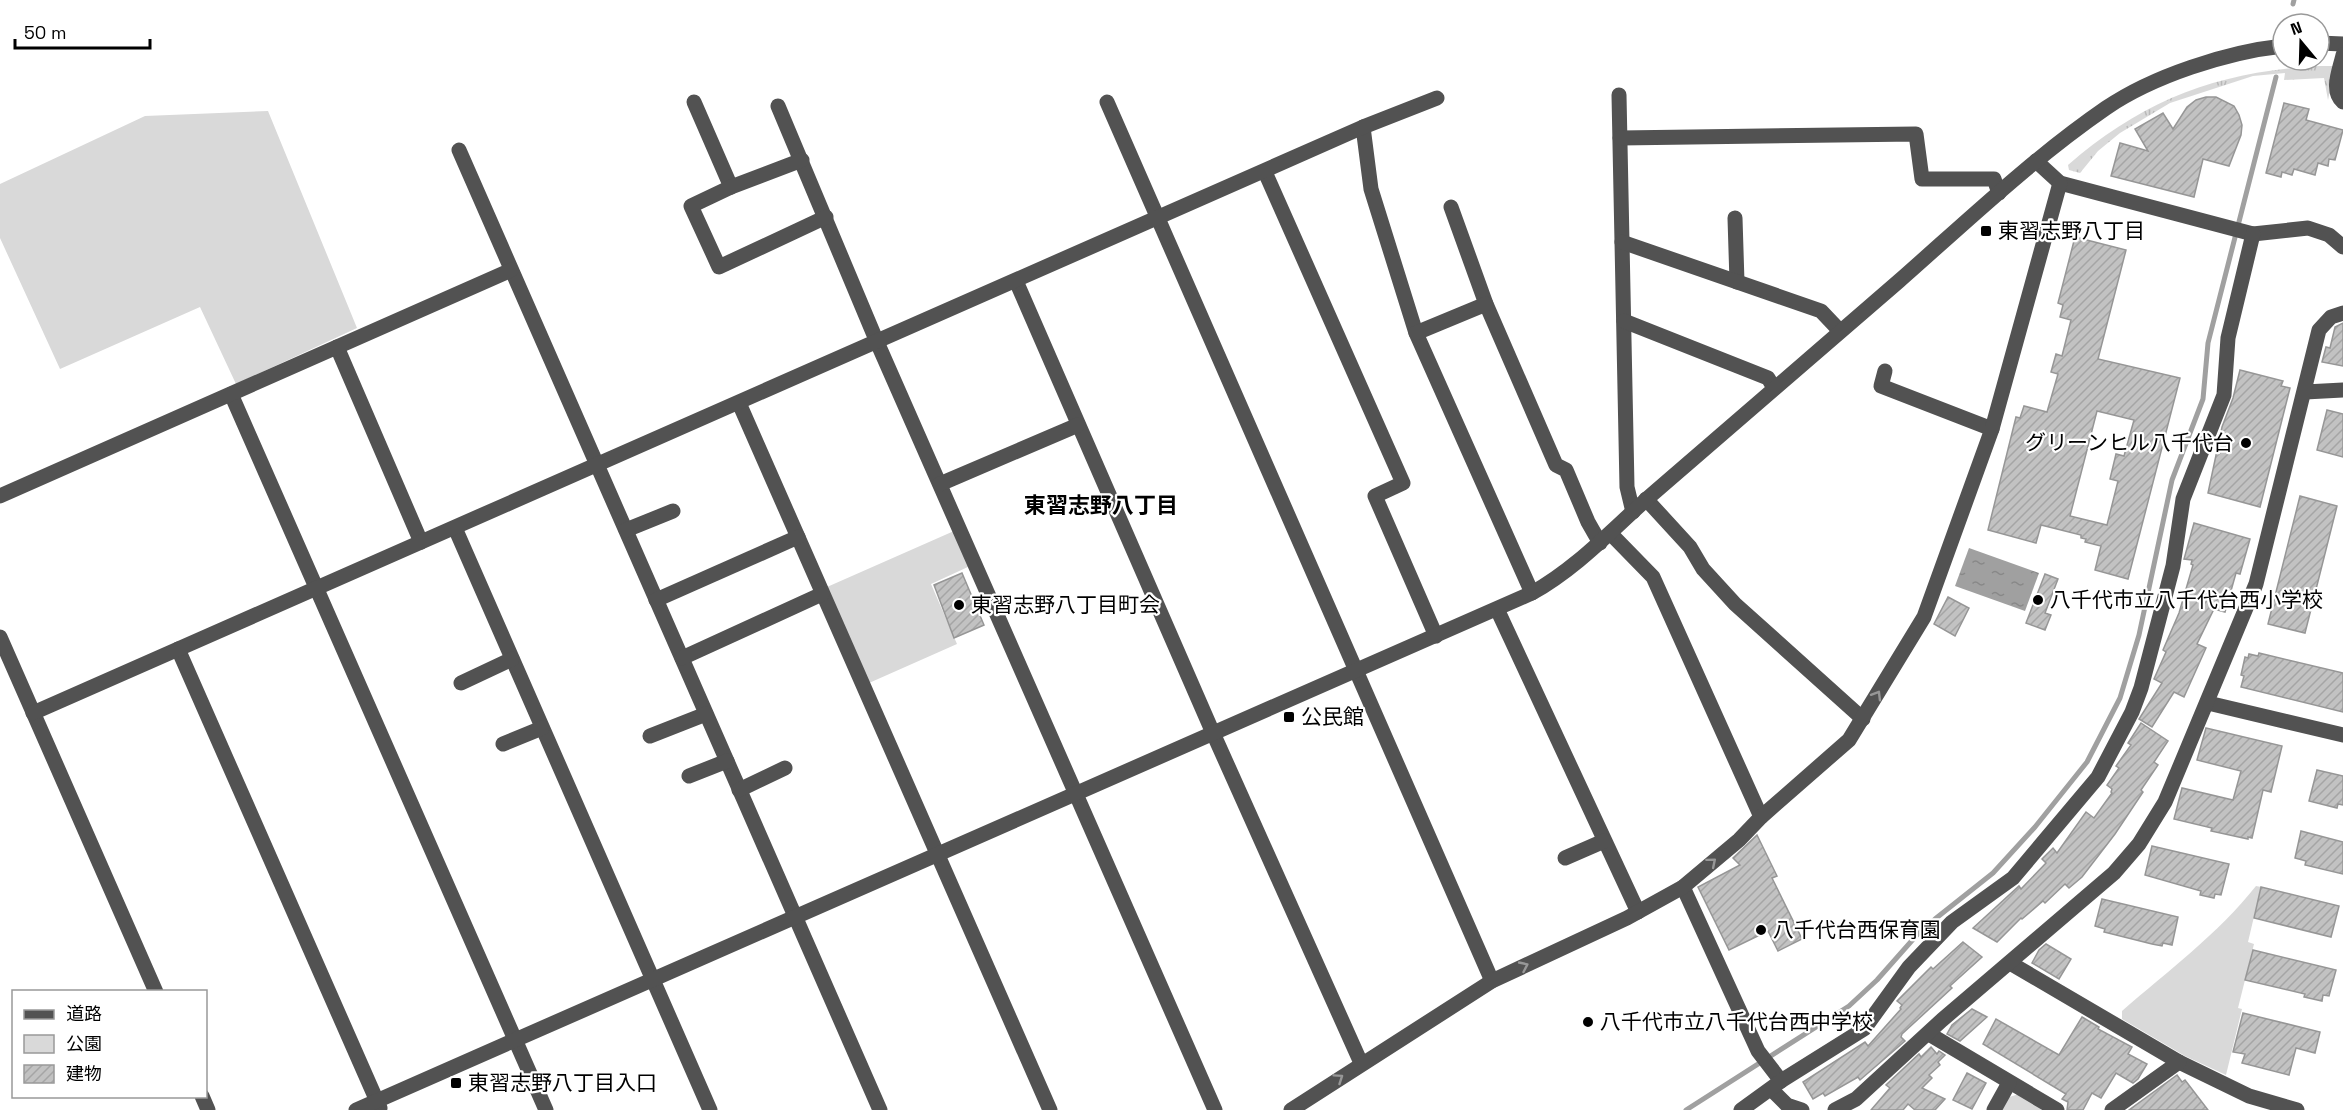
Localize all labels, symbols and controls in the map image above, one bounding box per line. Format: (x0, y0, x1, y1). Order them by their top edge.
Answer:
scale bar (15, 12, 150, 50)
north arrow (2271, 12, 2331, 72)
text: N (2288, 17, 2305, 40)
text: 50 m (24, 21, 66, 44)
place label: 東習志野八丁目 (1998, 217, 2145, 244)
marker: 東習志野八丁目 (1979, 224, 1993, 238)
place label: グリーンヒル八千代台 (2025, 429, 2234, 456)
marker: グリーンヒル八千代台 (2239, 436, 2253, 450)
district label: 東習志野八丁目 (1024, 491, 1178, 519)
place label: 八千代市立八千代台西小学校 (2050, 586, 2323, 613)
place label: 東習志野八丁目町会 (971, 591, 1160, 618)
marker: 八千代市立八千代台西小学校 (2031, 593, 2045, 607)
marker: 東習志野八丁目町会 (952, 598, 966, 612)
one-way arrow (1870, 691, 1882, 701)
place label: 公民館 (1301, 703, 1364, 730)
marker: 公民館 (1282, 710, 1296, 724)
one-way arrow (1705, 859, 1716, 870)
place label: 八千代台西保育園 (1773, 916, 1941, 943)
marker: 八千代台西保育園 (1754, 923, 1768, 937)
one-way arrow (1518, 962, 1529, 974)
legend (12, 990, 207, 1098)
text: 道路 (66, 1002, 102, 1025)
place label: 八千代市立八千代台西中学校 (1600, 1008, 1873, 1035)
marker: 八千代市立八千代台西中学校 (1581, 1015, 1595, 1029)
text: 公園 (66, 1032, 102, 1055)
text: 建物 (66, 1062, 102, 1085)
place label: 東習志野八丁目入口 (468, 1069, 657, 1096)
one-way arrow (1333, 1074, 1344, 1085)
marker: 東習志野八丁目入口 (449, 1076, 463, 1090)

